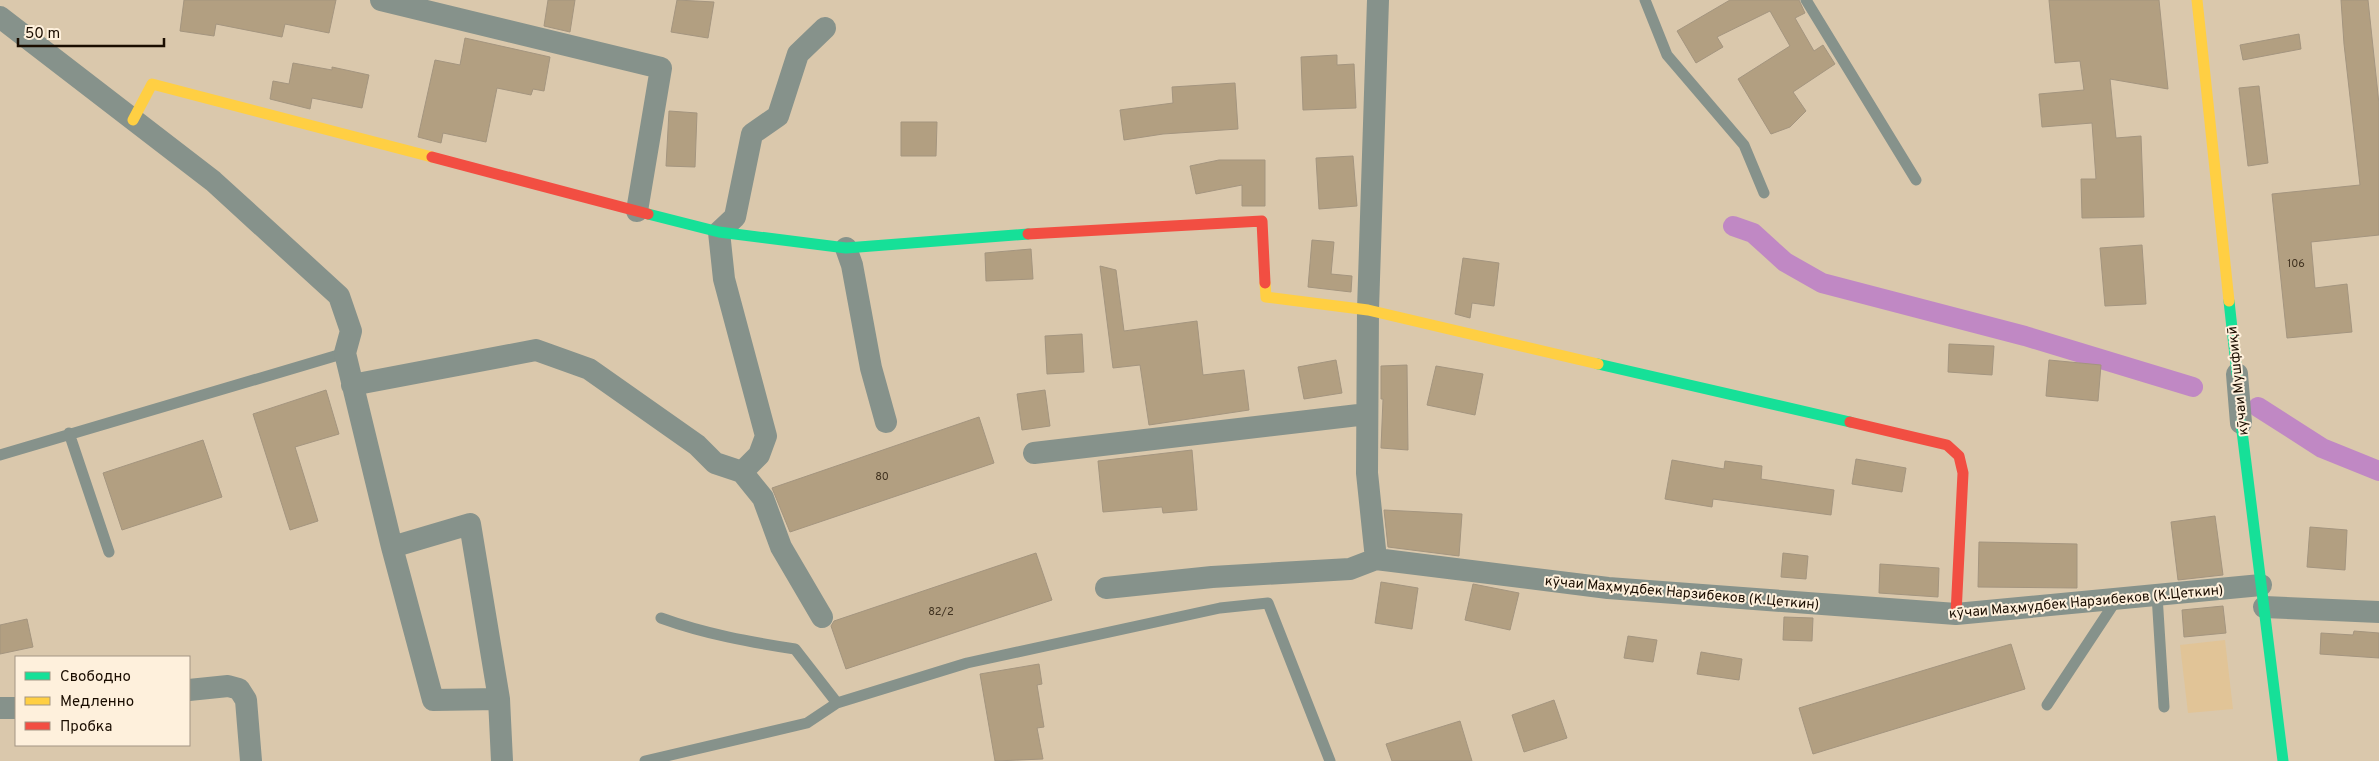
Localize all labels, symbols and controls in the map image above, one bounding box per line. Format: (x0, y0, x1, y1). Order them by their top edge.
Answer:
scale bar (18, 15, 164, 47)
text: 50 m (25, 25, 60, 44)
house number: 106 (2287, 257, 2305, 271)
street label: кӯчаи Мушфиқӣ (2224, 325, 2253, 436)
house number: 80 (875, 470, 889, 484)
street label: кӯчаи Маҳмудбек Нарзибеков (К.Цеткин) (1544, 573, 1820, 614)
street label: кӯчаи Маҳмудбек Нарзибеков (К.Цеткин) (1948, 582, 2224, 623)
house number: 82/2 (928, 605, 954, 619)
legend (15, 656, 190, 746)
text: Свободно (60, 668, 131, 687)
text: Медленно (60, 693, 134, 712)
text: Пробка (60, 718, 112, 737)

